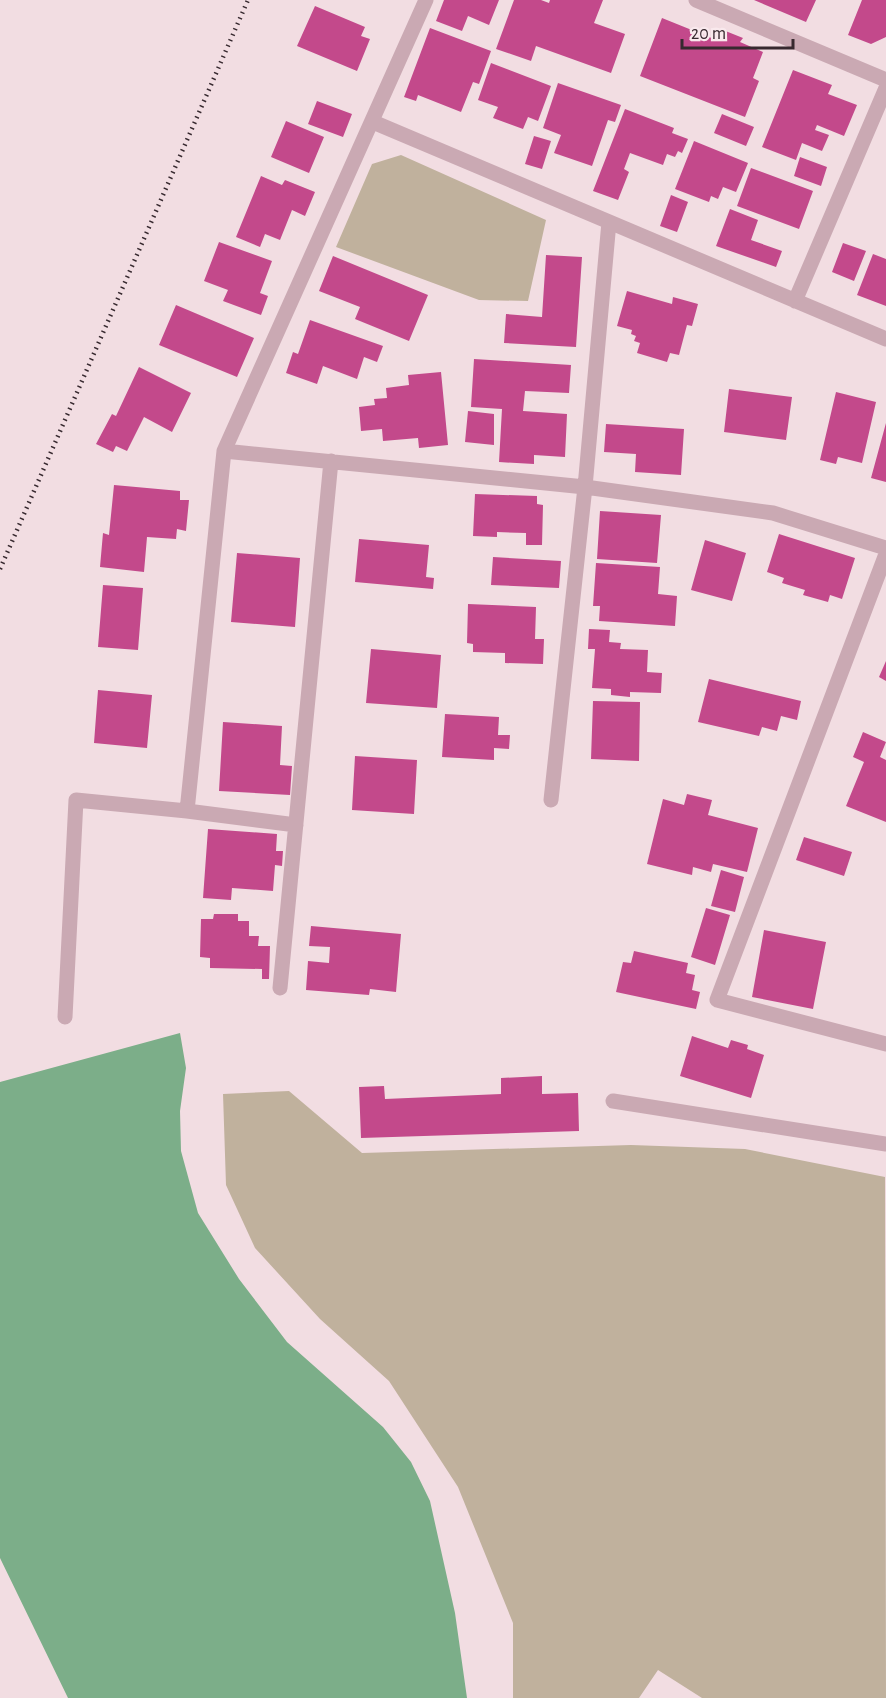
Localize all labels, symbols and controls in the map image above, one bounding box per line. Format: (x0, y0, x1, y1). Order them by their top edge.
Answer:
scale bar (682, 12, 793, 50)
text: 20 m (691, 25, 726, 43)

